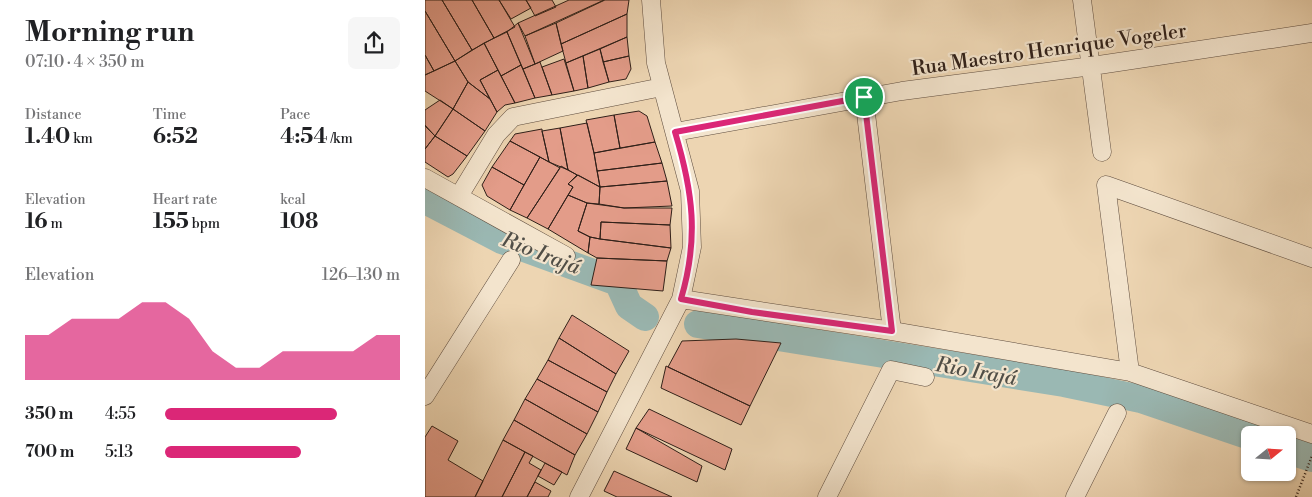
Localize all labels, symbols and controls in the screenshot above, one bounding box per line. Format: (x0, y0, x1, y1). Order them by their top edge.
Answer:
text: Morning run (25, 15, 194, 50)
button: share (348, 17, 400, 69)
street label: Rua Maestro Henrique Vogeler (910, 19, 1189, 82)
text: 07:10 · 4 × 350 m (25, 52, 144, 72)
pin (843, 76, 885, 118)
icon: arrive (850, 83, 878, 111)
text: Distance (25, 106, 82, 124)
text: Time (153, 106, 186, 124)
text: Pace (280, 106, 310, 124)
text: 1.40 (25, 124, 70, 150)
text: 6:52 (153, 124, 198, 150)
text: 4:54 (280, 124, 328, 150)
text: km (70, 130, 93, 148)
text: /km (328, 130, 353, 148)
text: Elevation (25, 191, 86, 209)
text: Heart rate (153, 191, 217, 209)
text: kcal (280, 191, 306, 209)
text: 16 (25, 209, 48, 235)
text: 155 (153, 209, 189, 235)
text: 108 (280, 209, 318, 235)
text: m (48, 215, 63, 233)
text: bpm (189, 215, 220, 233)
water label: Rio Irajá (497, 227, 584, 281)
text: Elevation (25, 265, 94, 285)
text: 126–130 m (322, 265, 400, 285)
water label: Rio Irajá (932, 352, 1019, 392)
text: 350 m (25, 404, 73, 424)
text: 4:55 (105, 404, 136, 424)
north arrow (1241, 426, 1296, 481)
map controls (1241, 426, 1296, 481)
text: 700 m (25, 442, 74, 462)
text: 5:13 (105, 442, 133, 462)

